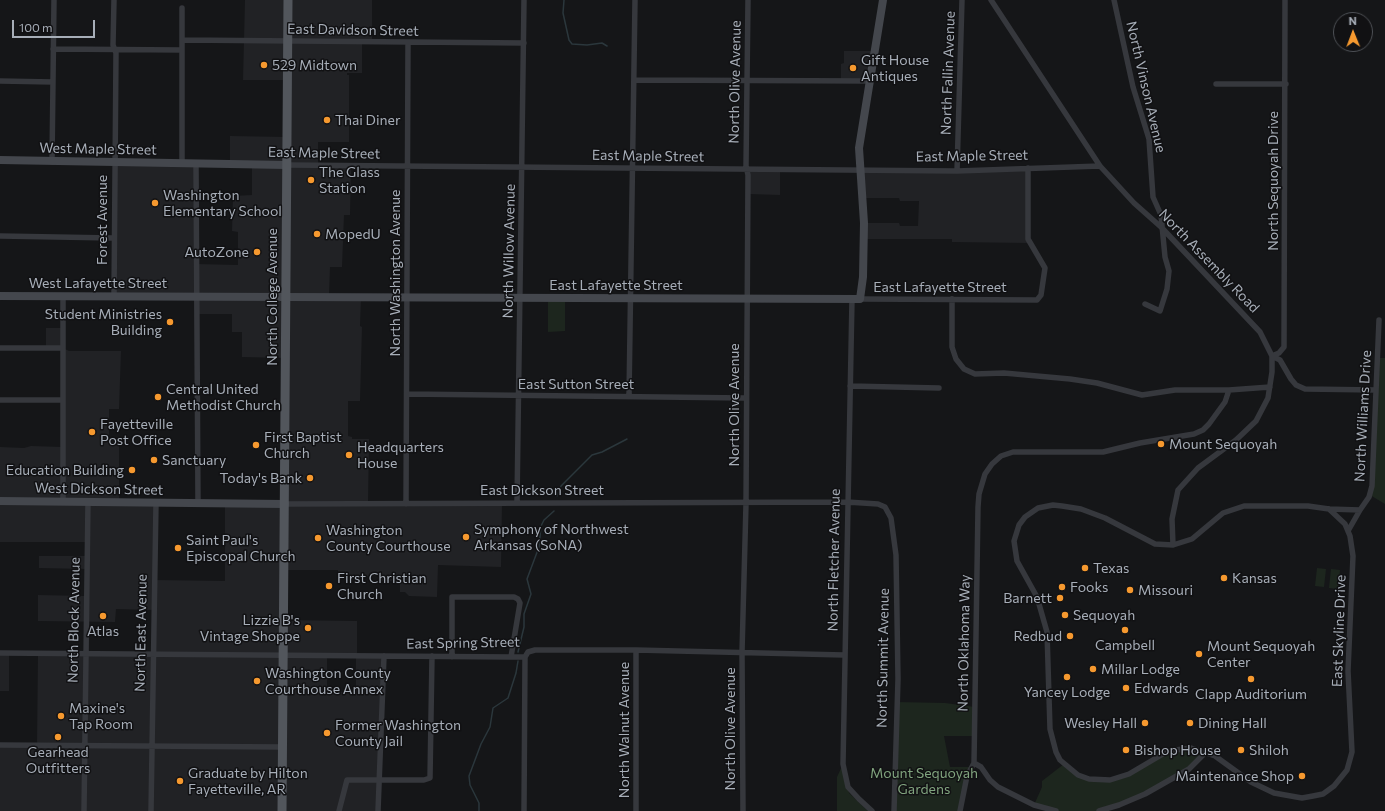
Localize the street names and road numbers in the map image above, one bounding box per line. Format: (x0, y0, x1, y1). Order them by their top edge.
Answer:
street label: North Fallin Avenue (937, 11, 959, 135)
street label: East Davidson Street (287, 20, 419, 40)
street label: North Olive Avenue (726, 20, 744, 144)
street label: North Vinson Avenue (1123, 20, 1169, 154)
street label: North Sequoyah Drive (1265, 111, 1281, 251)
street label: West Maple Street (39, 140, 157, 158)
street label: East Maple Street (268, 144, 380, 162)
street label: East Maple Street (592, 147, 704, 165)
street label: East Maple Street (916, 147, 1028, 165)
street label: Forest Avenue (94, 175, 110, 265)
street label: North Willow Avenue (499, 184, 519, 318)
street label: North Washington Avenue (387, 190, 403, 356)
street label: North Assembly Road (1155, 206, 1263, 316)
street label: North College Avenue (264, 228, 280, 366)
street label: West Lafayette Street (29, 275, 167, 291)
street label: East Lafayette Street (549, 277, 683, 293)
street label: East Lafayette Street (873, 279, 1007, 295)
street label: North Olive Avenue (726, 343, 742, 467)
street label: North Williams Drive (1351, 350, 1375, 482)
street label: East Sutton Street (518, 376, 634, 392)
street label: West Dickson Street (34, 479, 164, 499)
street label: East Dickson Street (480, 482, 604, 498)
street label: North Fletcher Avenue (824, 488, 844, 632)
street label: North Block Avenue (65, 557, 83, 683)
street label: North East Avenue (132, 574, 150, 692)
street label: North Oklahoma Way (954, 574, 974, 712)
street label: East Skyline Drive (1329, 574, 1349, 688)
street label: North Summit Avenue (873, 588, 893, 728)
street label: East Spring Street (406, 634, 520, 652)
street label: North Walnut Avenue (616, 662, 632, 798)
street label: North Olive Avenue (722, 667, 738, 791)

